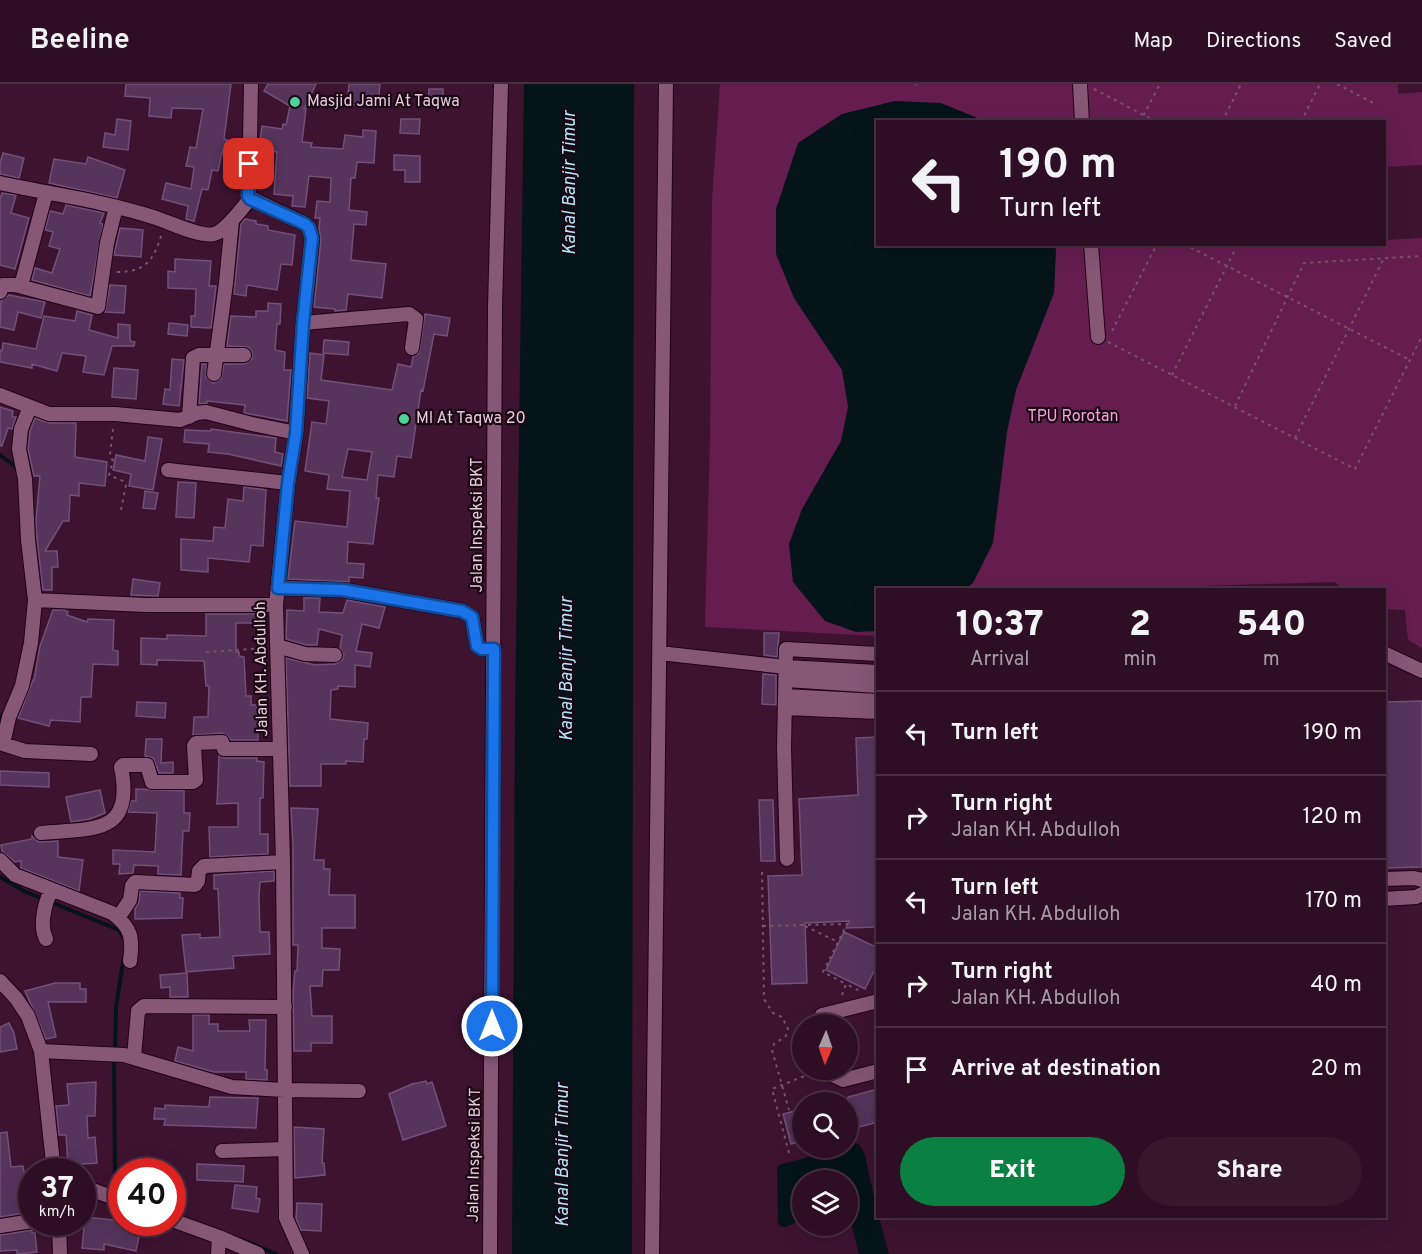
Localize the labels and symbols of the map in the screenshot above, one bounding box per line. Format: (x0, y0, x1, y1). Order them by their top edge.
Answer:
place label: Masjid Jami At Taqwa (307, 92, 460, 112)
marker: Masjid Jami At Taqwa (288, 95, 302, 109)
water label: Kanal Banjir Timur (559, 109, 582, 255)
pin (223, 138, 274, 189)
park label: TPU Rorotan (1027, 407, 1119, 427)
place label: MI At Taqwa 20 (416, 409, 526, 429)
marker: MI At Taqwa 20 (397, 412, 411, 426)
street label: Jalan Inspeksi BKT (468, 458, 488, 593)
water label: Kanal Banjir Timur (556, 595, 579, 741)
street label: Jalan KH. Abdulloh (251, 601, 273, 737)
position arrow (460, 994, 524, 1058)
north arrow (792, 1014, 858, 1080)
water label: Kanal Banjir Timur (552, 1081, 575, 1227)
street label: Jalan Inspeksi BKT (464, 1087, 486, 1223)
speed limit sign: 40 (108, 1158, 186, 1236)

